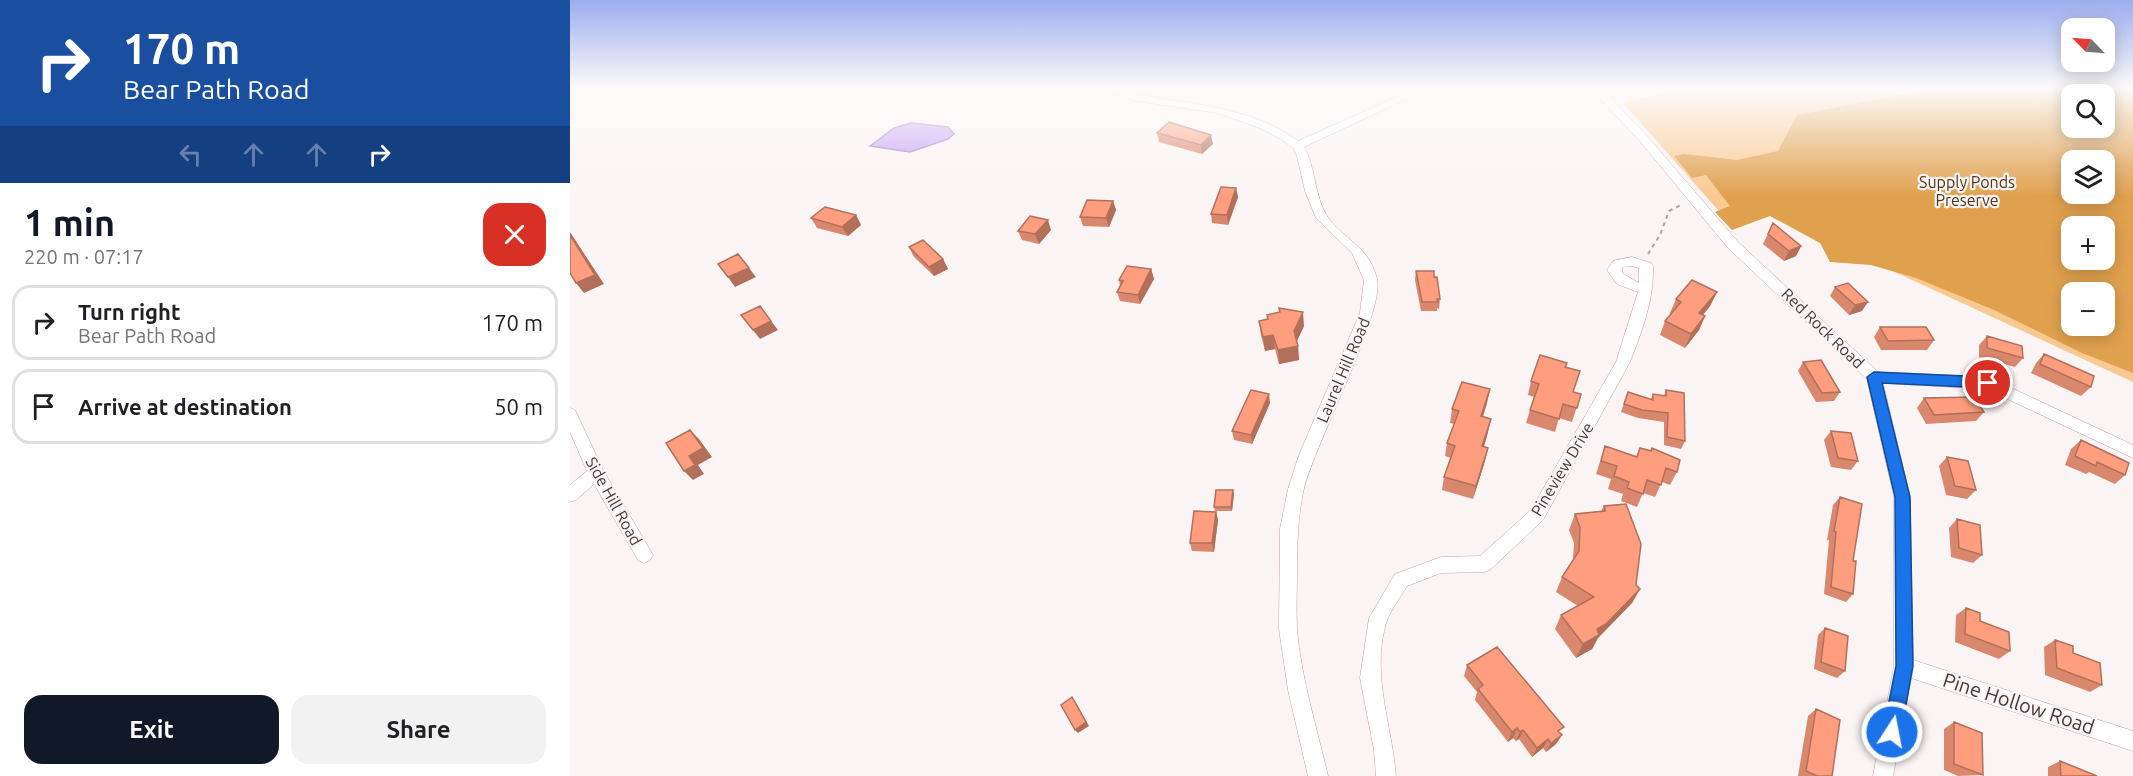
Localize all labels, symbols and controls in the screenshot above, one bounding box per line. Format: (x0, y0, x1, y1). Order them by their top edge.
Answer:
north arrow (2061, 18, 2115, 72)
map controls (2061, 18, 2115, 336)
icon: right (24, 24, 102, 102)
text: 170 m (123, 25, 240, 72)
text: Bear Path Road (123, 74, 310, 104)
button: search (2061, 84, 2115, 138)
icon: left (174, 138, 207, 171)
icon: ahead (237, 138, 270, 171)
icon: ahead (300, 138, 333, 171)
icon: right (363, 138, 396, 171)
button: layers (2061, 150, 2115, 204)
park label: Supply Ponds Preserve (1919, 173, 2015, 209)
text: 1 min (24, 202, 115, 243)
button: close (483, 203, 546, 266)
button: + (2061, 216, 2115, 270)
text: 220 m · 07:17 (24, 245, 144, 268)
button: − (2061, 282, 2115, 336)
street label: Red Rock Road (1778, 284, 1868, 372)
text: Turn right (78, 299, 180, 324)
icon: right (27, 306, 60, 339)
text: 170 m (482, 310, 543, 335)
street label: Laurel Hill Road (1313, 315, 1373, 425)
text: Bear Path Road (78, 324, 216, 347)
pin (1962, 357, 2013, 408)
icon: arrive (1971, 366, 2004, 399)
icon: arrive (27, 390, 60, 423)
text: Arrive at destination (78, 394, 292, 419)
text: 50 m (494, 394, 543, 419)
street label: Pineview Drive (1527, 419, 1597, 519)
street label: Side Hill Road (582, 454, 646, 548)
street label: Pine Hollow Road (1940, 668, 2098, 738)
button: Exit (24, 695, 279, 764)
button: Share (291, 695, 546, 764)
position arrow (1860, 700, 1924, 764)

